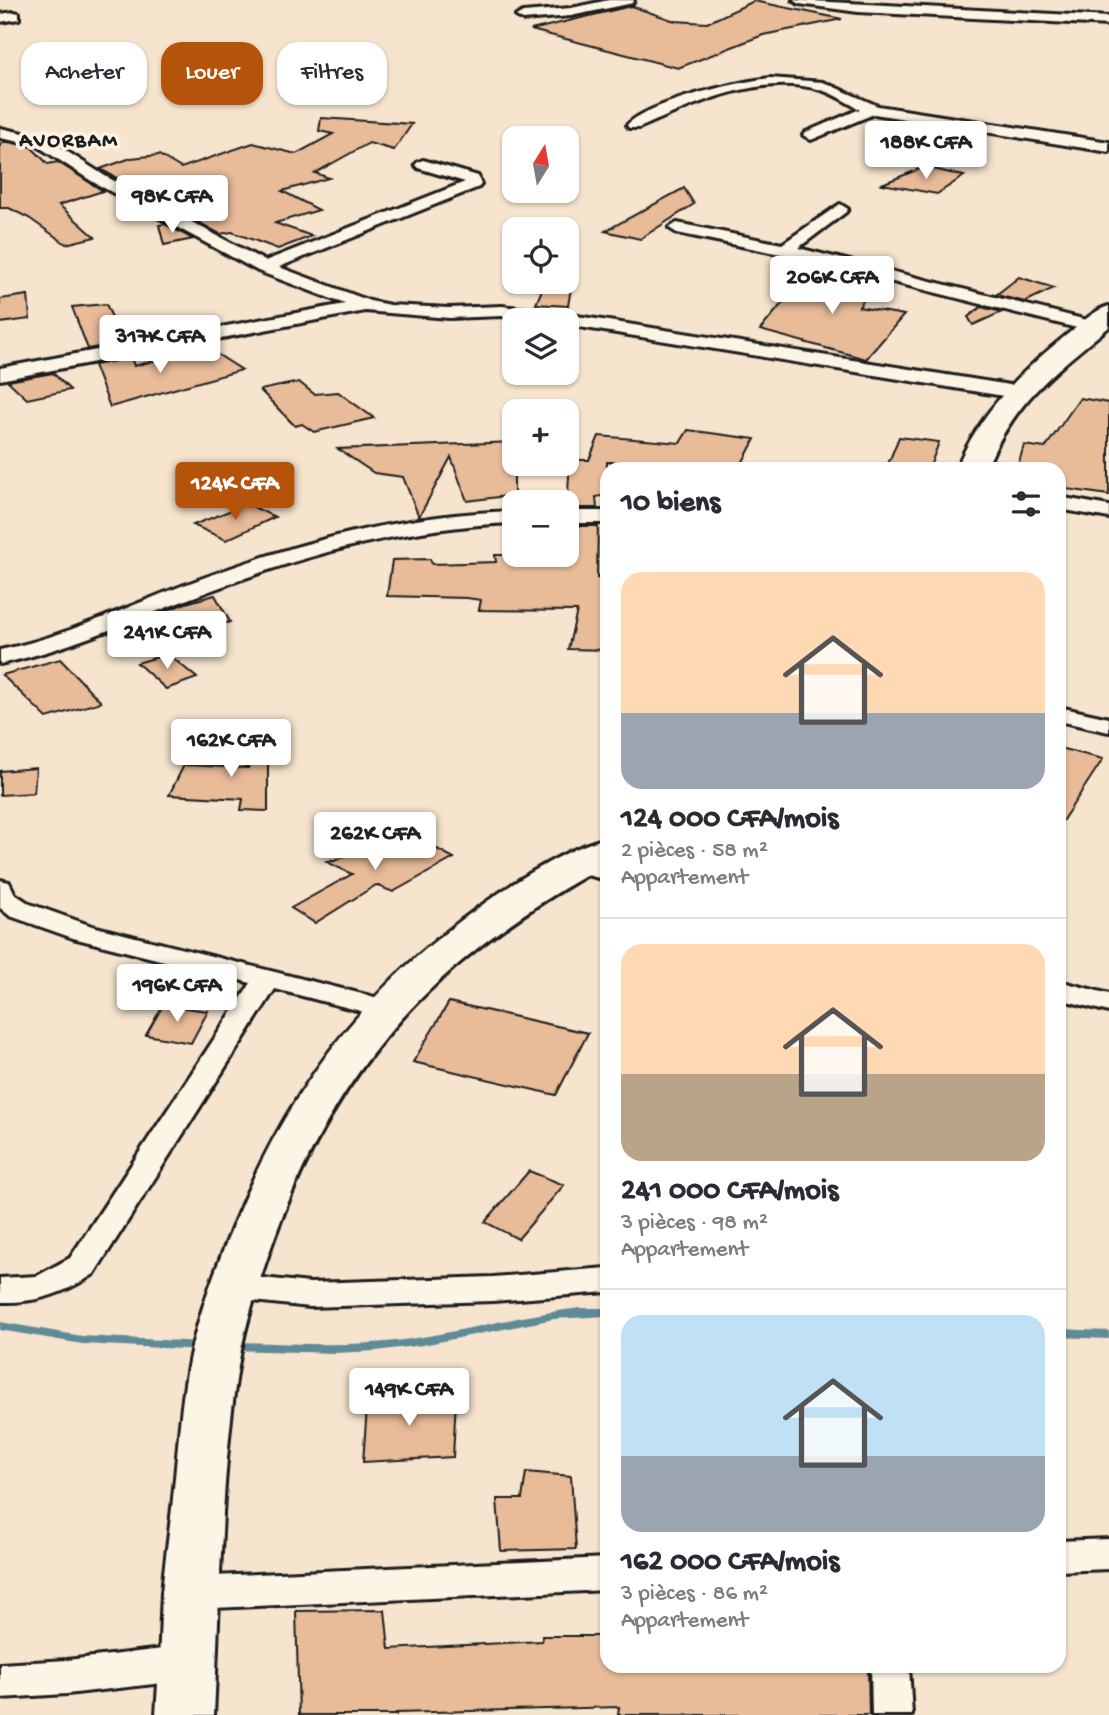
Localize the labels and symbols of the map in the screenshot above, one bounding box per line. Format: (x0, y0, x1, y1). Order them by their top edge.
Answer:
pin: 188K CFA (854, 122, 998, 181)
north arrow (502, 126, 579, 203)
district label: AVORBAM (18, 130, 119, 155)
pin: 98K CFA (107, 176, 237, 235)
pin: 206K CFA (760, 256, 904, 316)
pin: 317K CFA (88, 316, 232, 375)
pin: 124K CFA (163, 462, 307, 522)
pin: 241K CFA (95, 612, 239, 671)
pin: 162K CFA (159, 720, 303, 779)
pin: 262K CFA (303, 812, 447, 872)
pin: 196K CFA (105, 964, 249, 1024)
pin: 149K CFA (337, 1368, 481, 1428)

